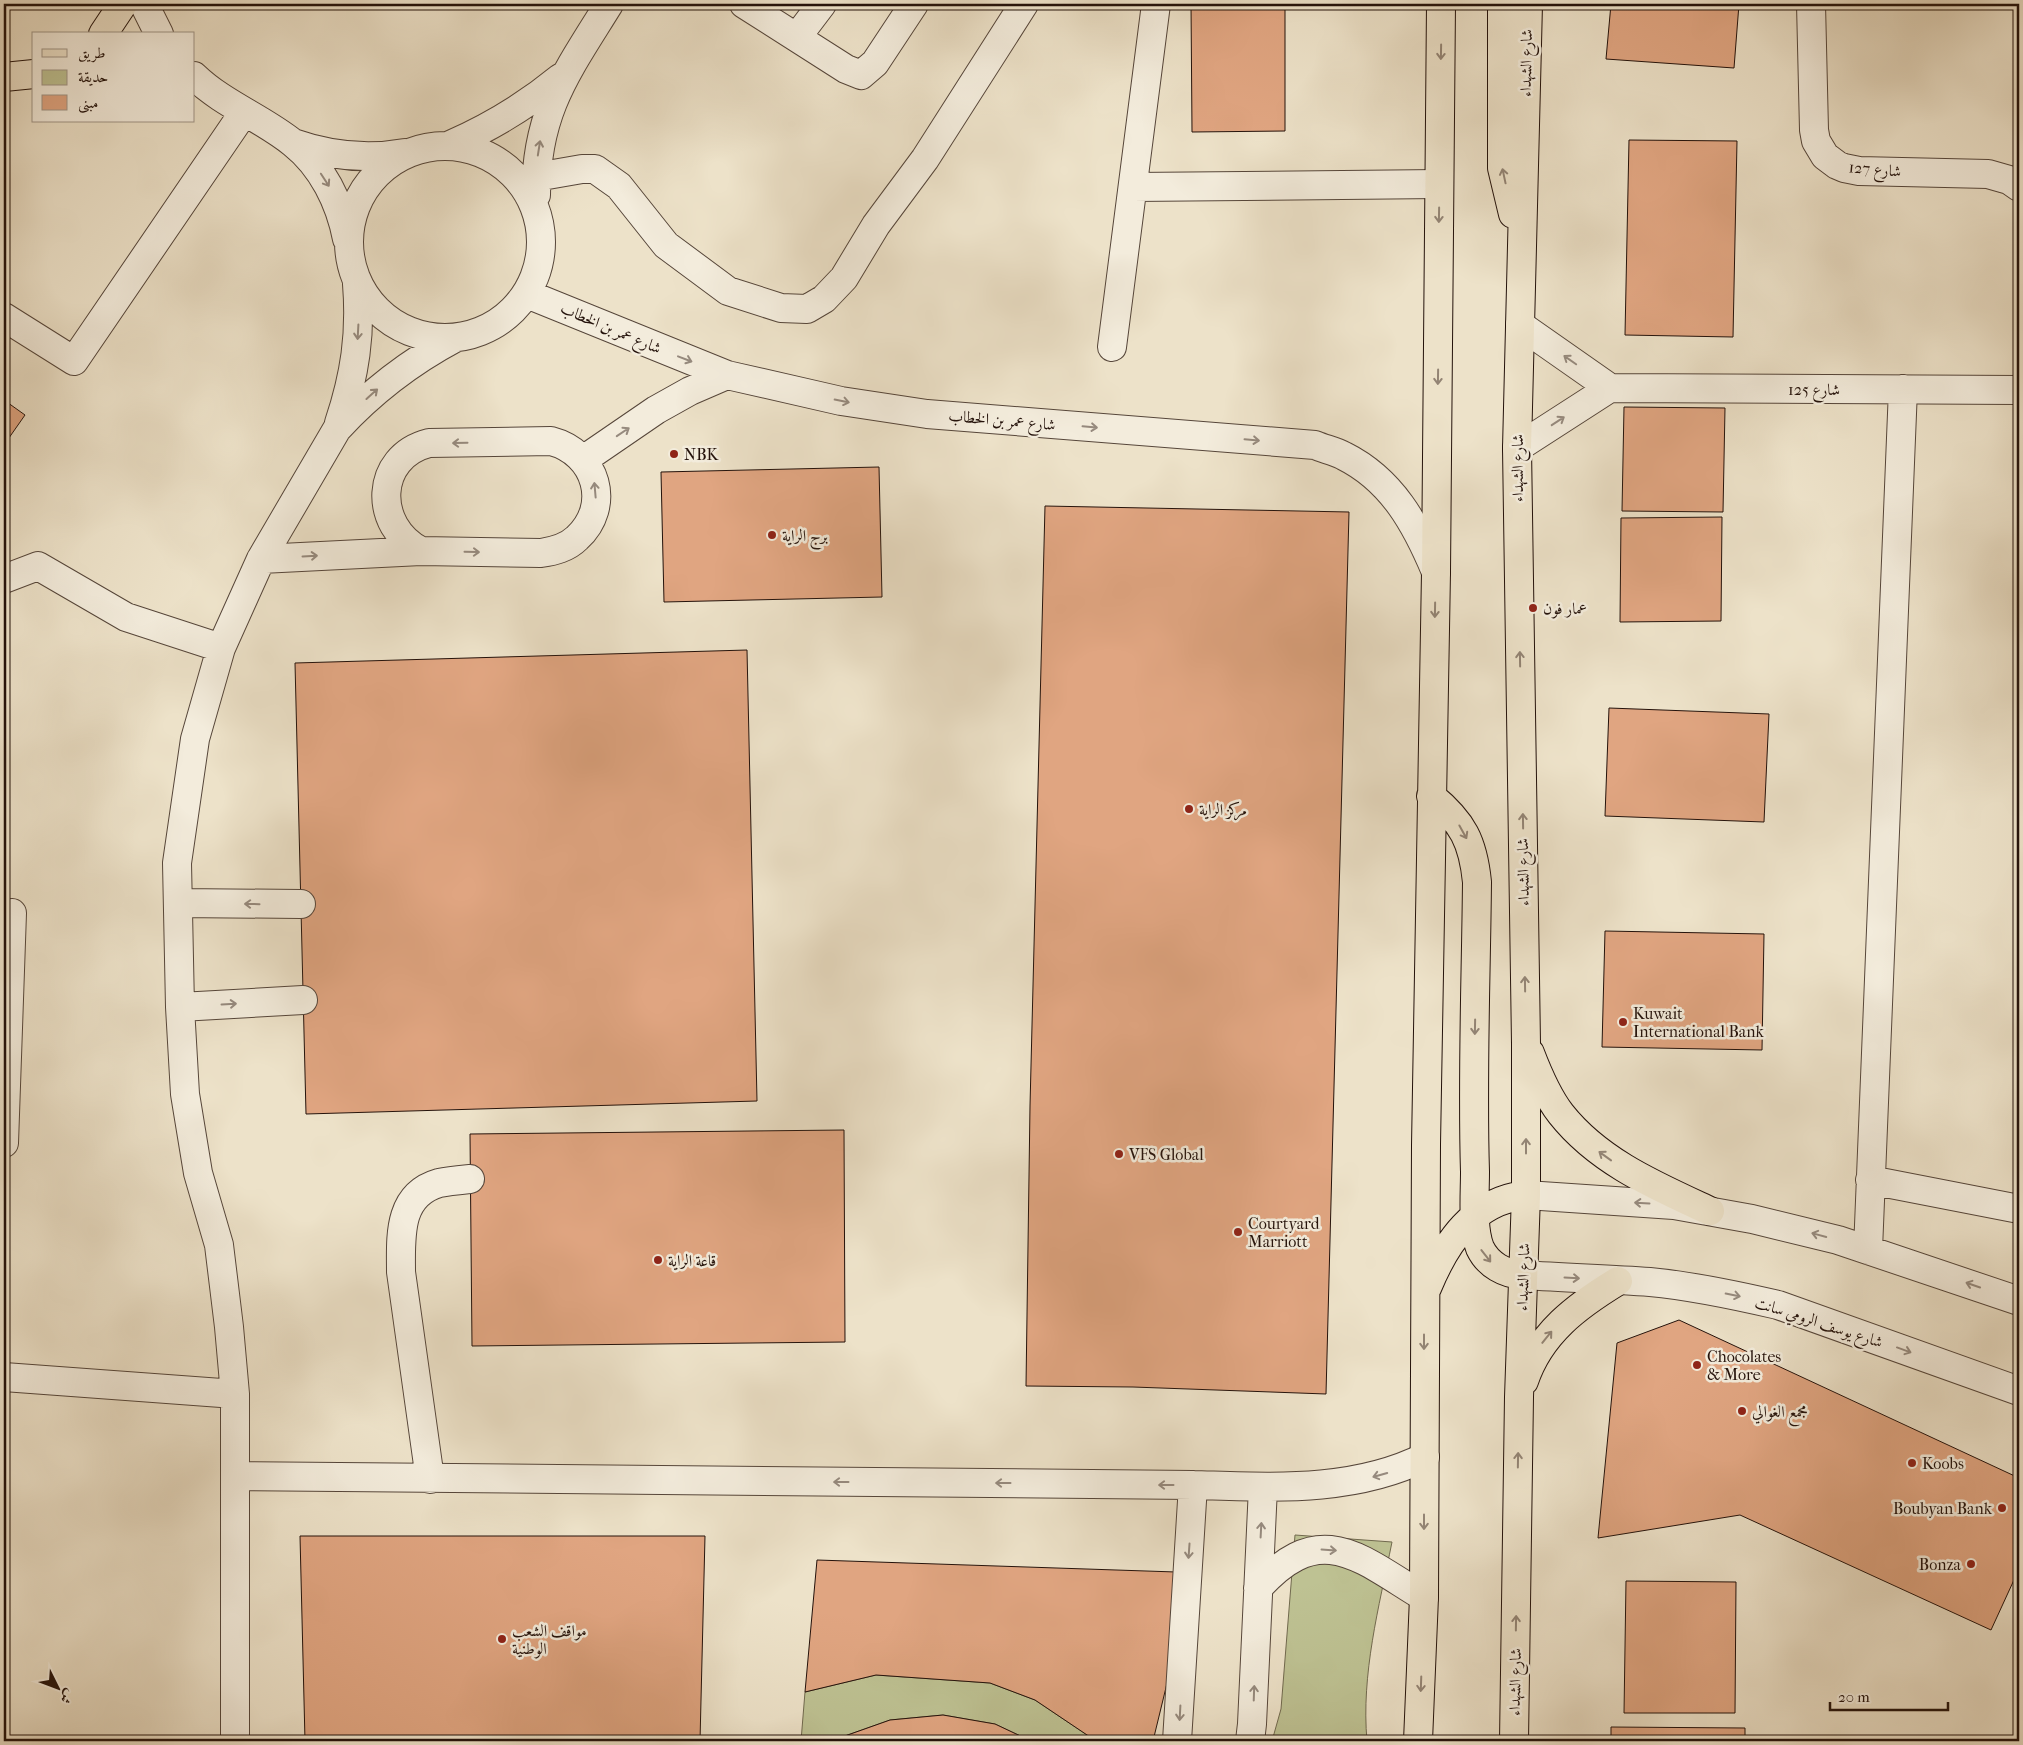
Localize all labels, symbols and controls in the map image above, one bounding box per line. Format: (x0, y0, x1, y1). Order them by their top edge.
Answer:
street label: شارع الشهداء (1516, 29, 1540, 97)
legend (32, 32, 195, 122)
text: طريق (78, 44, 105, 63)
one-way arrow (1436, 44, 1446, 60)
text: حديقة (78, 68, 108, 86)
text: مبنى (78, 94, 98, 114)
one-way arrow (534, 140, 544, 156)
street label: شارع 127 (1847, 157, 1902, 185)
one-way arrow (1499, 168, 1508, 184)
one-way arrow (319, 173, 330, 187)
one-way arrow (1434, 206, 1444, 223)
street label: شارع عمر بن الخطاب (556, 298, 664, 361)
one-way arrow (354, 324, 363, 340)
one-way arrow (677, 354, 692, 364)
one-way arrow (1563, 355, 1577, 365)
one-way arrow (1433, 369, 1442, 385)
street label: شارع 125 (1788, 380, 1840, 403)
one-way arrow (365, 388, 378, 400)
one-way arrow (833, 397, 849, 406)
street label: شارع عمر بن الخطاب (947, 406, 1056, 438)
one-way arrow (1550, 416, 1564, 426)
one-way arrow (1082, 423, 1098, 432)
one-way arrow (616, 427, 630, 437)
street label: شارع الشهداء (1508, 434, 1531, 502)
one-way arrow (1244, 436, 1260, 445)
one-way arrow (452, 438, 468, 448)
place label: NBK (684, 445, 719, 464)
marker: NBK (668, 448, 680, 460)
one-way arrow (590, 482, 600, 498)
place label: برج الراية (782, 526, 828, 550)
marker: برج الراية (766, 529, 778, 541)
one-way arrow (464, 547, 480, 556)
one-way arrow (301, 552, 317, 561)
place label: عمار فون (1543, 599, 1587, 619)
one-way arrow (1430, 602, 1440, 618)
marker: عمار فون (1527, 602, 1539, 614)
one-way arrow (1515, 651, 1525, 668)
place label: مركز الراية (1199, 800, 1247, 821)
marker: مركز الراية (1183, 803, 1195, 815)
one-way arrow (1518, 814, 1528, 830)
one-way arrow (1459, 825, 1469, 839)
street label: شارع الشهداء (1513, 838, 1537, 906)
one-way arrow (244, 899, 260, 909)
one-way arrow (1520, 976, 1530, 992)
one-way arrow (220, 999, 236, 1008)
place label: Kuwait International Bank (1633, 1004, 1764, 1041)
marker: Kuwait International Bank (1617, 1016, 1629, 1028)
one-way arrow (1470, 1019, 1480, 1035)
one-way arrow (1521, 1139, 1530, 1155)
place label: VFS Global (1128, 1145, 1204, 1164)
marker: VFS Global (1113, 1148, 1125, 1160)
one-way arrow (1598, 1151, 1612, 1161)
one-way arrow (1634, 1198, 1650, 1207)
place label: Courtyard Marriott (1248, 1214, 1320, 1251)
marker: Courtyard Marriott (1232, 1226, 1244, 1238)
one-way arrow (1811, 1230, 1827, 1239)
street label: شارع الشهداء (1512, 1243, 1538, 1311)
one-way arrow (1480, 1249, 1491, 1262)
place label: قاعة الراية (668, 1251, 716, 1271)
marker: قاعة الراية (652, 1254, 664, 1266)
one-way arrow (1563, 1274, 1579, 1283)
one-way arrow (1965, 1280, 1981, 1290)
one-way arrow (1725, 1291, 1741, 1300)
street label: شارع يوسف الرومي سانت (1752, 1292, 1885, 1355)
one-way arrow (1542, 1331, 1553, 1344)
one-way arrow (1419, 1334, 1429, 1350)
one-way arrow (1896, 1346, 1911, 1355)
place label: Chocolates & More (1707, 1347, 1781, 1384)
marker: Chocolates & More (1691, 1359, 1703, 1371)
place label: مجمع الغوالي (1752, 1402, 1808, 1427)
marker: مجمع الغوالي (1736, 1405, 1748, 1417)
one-way arrow (1514, 1452, 1523, 1468)
place label: Koobs (1922, 1454, 1964, 1473)
marker: Koobs (1906, 1457, 1918, 1469)
one-way arrow (1372, 1471, 1388, 1481)
one-way arrow (833, 1477, 849, 1487)
one-way arrow (995, 1478, 1012, 1488)
one-way arrow (1158, 1480, 1174, 1490)
place label: Boubyan Bank (1893, 1499, 1993, 1518)
marker: Boubyan Bank (1996, 1502, 2008, 1514)
one-way arrow (1419, 1514, 1429, 1530)
one-way arrow (1256, 1523, 1265, 1539)
one-way arrow (1184, 1543, 1193, 1559)
one-way arrow (1320, 1545, 1336, 1555)
place label: Bonza (1919, 1555, 1962, 1574)
marker: Bonza (1965, 1558, 1977, 1570)
one-way arrow (1511, 1615, 1521, 1631)
place label: مواقف الشعب الوطنية (512, 1621, 587, 1659)
marker: مواقف الشعب الوطنية (496, 1633, 508, 1645)
street label: شارع الشهداء (1505, 1648, 1529, 1716)
north arrow (32, 1662, 82, 1712)
one-way arrow (1416, 1676, 1425, 1692)
scale bar (1830, 1680, 1948, 1712)
one-way arrow (1249, 1685, 1258, 1701)
text: ش (56, 1686, 78, 1707)
text: 20 m (1838, 1688, 1870, 1706)
one-way arrow (1175, 1705, 1184, 1721)

